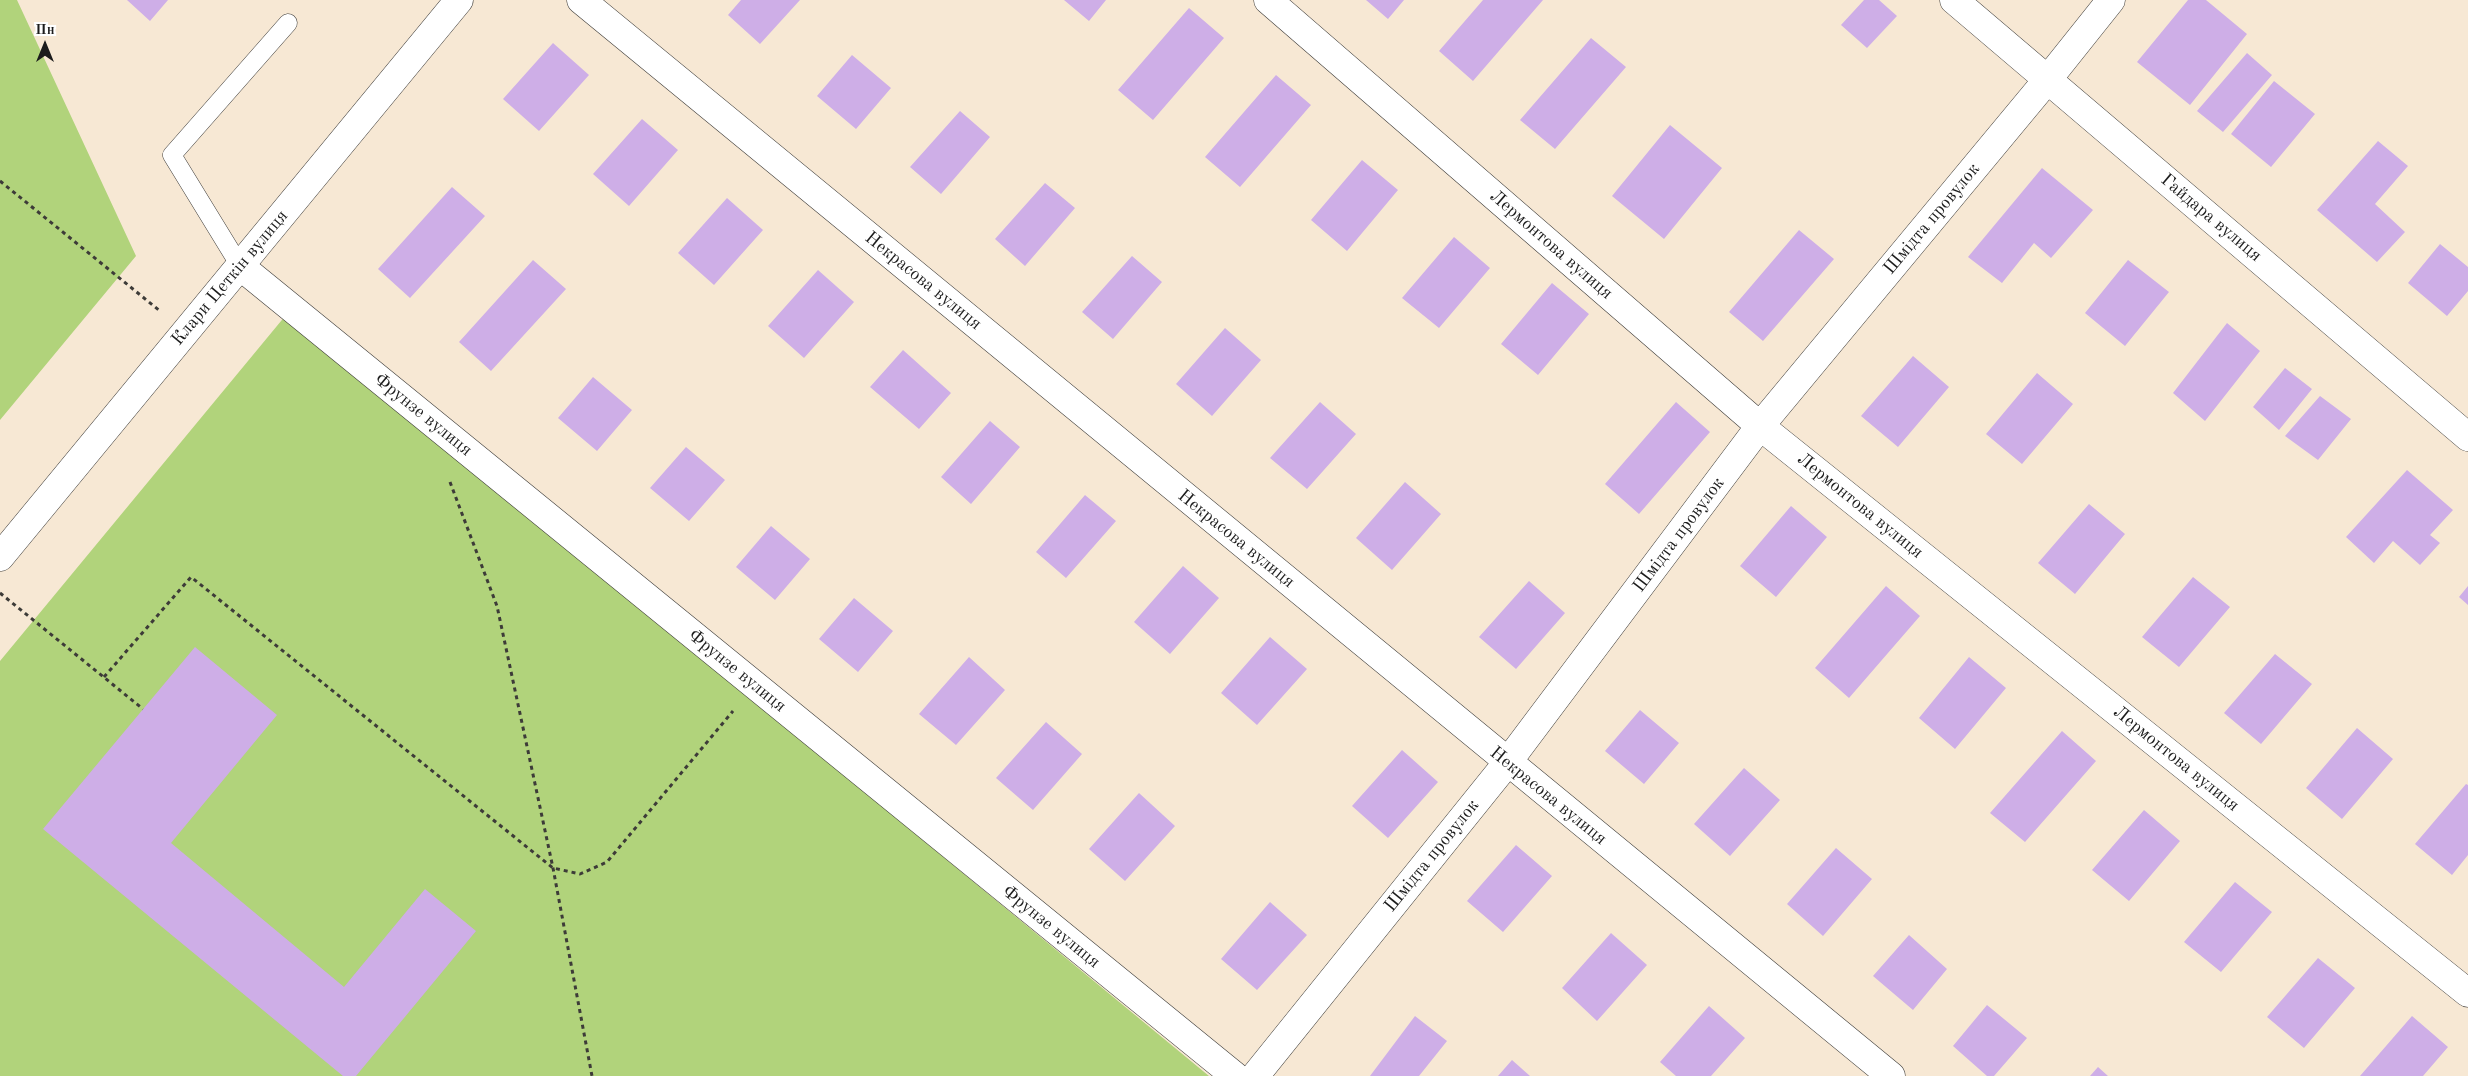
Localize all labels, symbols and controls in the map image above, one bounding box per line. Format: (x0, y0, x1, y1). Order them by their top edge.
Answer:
north arrow (20, 20, 70, 70)
text: Пн (35, 23, 55, 37)
street label: Шмідта провулок (1879, 159, 1985, 279)
street label: Гайдара вулиця (2156, 169, 2266, 267)
street label: Лермонтова вулиця (1485, 186, 1617, 304)
street label: Клари Цеткін вулиця (167, 206, 293, 350)
street label: Некрасова вулиця (860, 227, 986, 335)
street label: Фрунзе вулиця (370, 369, 476, 461)
street label: Лермонтова вулиця (1793, 449, 1927, 563)
street label: Шмідта провулок (1629, 473, 1729, 597)
street label: Некрасова вулиця (1173, 485, 1299, 593)
street label: Фрунзе вулиця (684, 625, 790, 717)
street label: Лермонтова вулиця (2109, 702, 2243, 816)
street label: Некрасова вулиця (1485, 742, 1611, 850)
street label: Шмідта провулок (1380, 795, 1484, 917)
street label: Фрунзе вулиця (998, 881, 1104, 973)

